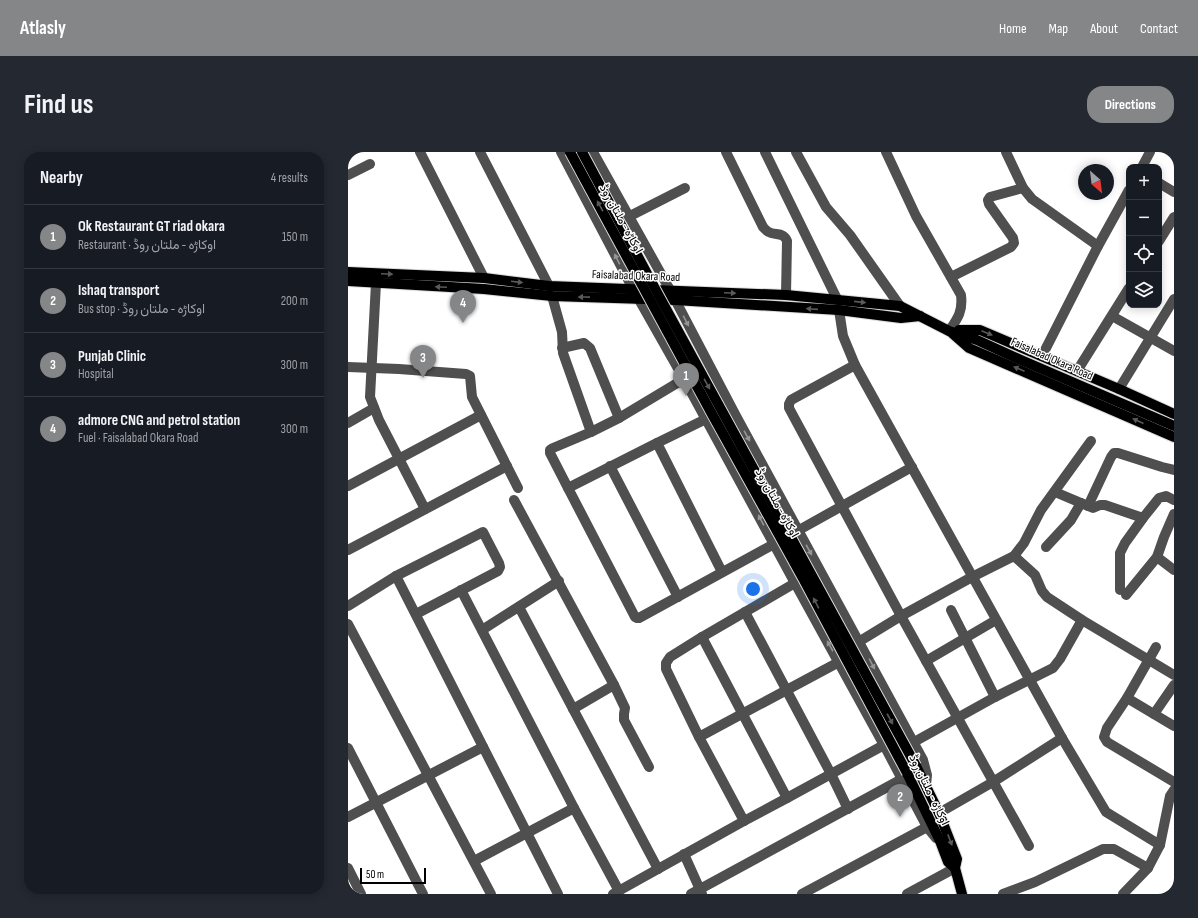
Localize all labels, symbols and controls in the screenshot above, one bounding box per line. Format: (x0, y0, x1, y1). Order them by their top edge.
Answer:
text: Atlasly (20, 17, 66, 40)
text: Home (999, 20, 1027, 37)
text: Map (1049, 20, 1068, 37)
text: About (1090, 20, 1118, 37)
text: Contact (1140, 20, 1178, 37)
button: Directions (1087, 86, 1174, 123)
text: Find us (24, 88, 93, 121)
north arrow (1078, 164, 1114, 200)
map controls (1126, 164, 1162, 308)
button: + (1126, 164, 1162, 200)
text: Nearby (40, 168, 83, 188)
text: 4 results (271, 170, 308, 186)
street label: اوکاڑہ - ملتان روڈ (596, 182, 646, 256)
one-way arrow (596, 200, 603, 212)
button: − (1126, 200, 1162, 236)
text: Ok Restaurant GT riad okara (78, 217, 225, 236)
text: 1 (50, 229, 56, 245)
text: 150 m (282, 229, 308, 245)
button: locate (1126, 236, 1162, 272)
text: Restaurant · اوکاڑہ - ملتان روڈ (78, 237, 216, 253)
one-way arrow (614, 253, 620, 264)
street label: Faisalabad Okara Road (592, 267, 680, 285)
one-way arrow (381, 270, 393, 277)
button: layers (1126, 272, 1162, 308)
one-way arrow (511, 279, 523, 285)
text: Ishaq transport (78, 281, 160, 300)
one-way arrow (434, 284, 447, 290)
one-way arrow (724, 289, 736, 296)
pin: 4 (450, 290, 476, 323)
text: 2 (50, 293, 56, 309)
text: 200 m (281, 293, 308, 309)
one-way arrow (577, 294, 590, 300)
one-way arrow (854, 298, 866, 305)
text: Bus stop · اوکاڑہ - ملتان روڈ (78, 301, 205, 317)
one-way arrow (806, 305, 818, 312)
one-way arrow (683, 315, 689, 327)
one-way arrow (982, 331, 994, 337)
street label: Faisalabad Okara Road (1009, 334, 1095, 384)
pin: 3 (410, 345, 436, 378)
text: Punjab Clinic (78, 347, 146, 366)
text: 3 (50, 357, 56, 373)
text: 300 m (281, 357, 308, 373)
pin: 1 (673, 363, 699, 396)
text: Hospital (78, 366, 114, 382)
one-way arrow (1013, 366, 1025, 372)
one-way arrow (704, 378, 710, 389)
text: admore CNG and petrol station (78, 411, 240, 430)
one-way arrow (1133, 418, 1144, 424)
text: 4 (50, 421, 56, 437)
text: 300 m (281, 421, 308, 437)
text: Fuel · Faisalabad Okara Road (78, 430, 198, 446)
one-way arrow (744, 430, 750, 442)
street label: اوکاڑہ - ملتان روڈ (752, 466, 802, 540)
one-way arrow (757, 514, 764, 526)
one-way arrow (806, 544, 813, 556)
your location (743, 579, 763, 599)
one-way arrow (813, 597, 819, 608)
one-way arrow (826, 640, 833, 652)
one-way arrow (869, 658, 875, 670)
one-way arrow (887, 713, 894, 725)
street label: اوکاڑہ - ملتان روڈ (905, 752, 953, 828)
pin: 2 (887, 784, 913, 817)
one-way arrow (947, 835, 953, 847)
scale bar (360, 866, 426, 885)
text: 50 m (366, 868, 384, 881)

